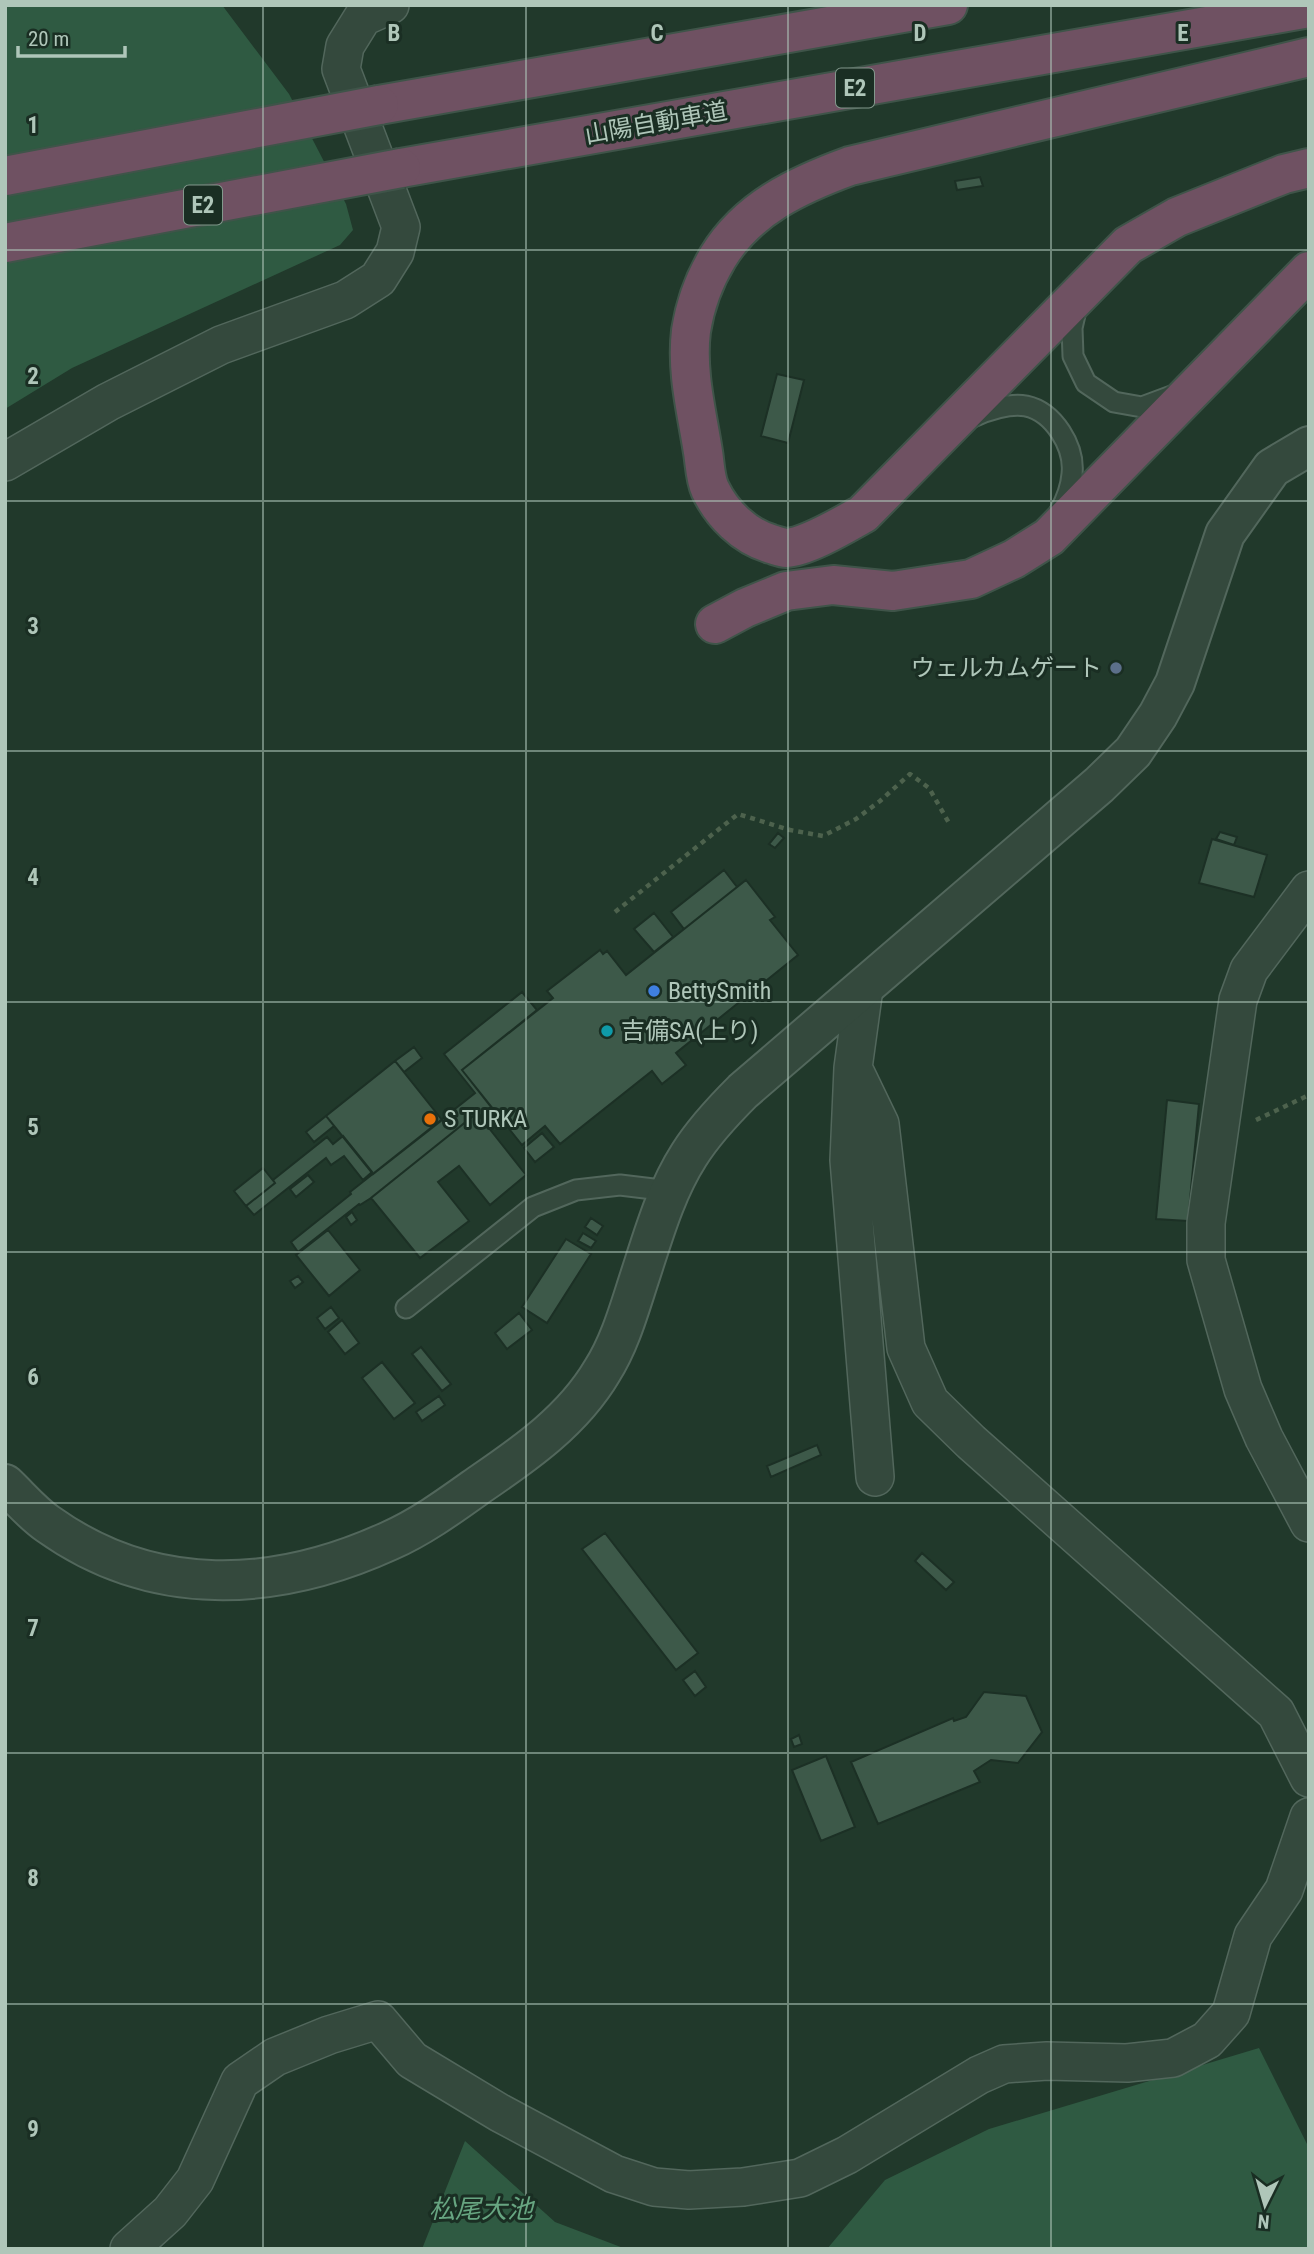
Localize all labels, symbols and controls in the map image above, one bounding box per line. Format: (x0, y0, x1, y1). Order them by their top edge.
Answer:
scale bar (18, 14, 124, 58)
text: B (388, 20, 400, 47)
text: C (650, 20, 664, 47)
text: D (914, 20, 927, 47)
text: E (1177, 20, 1189, 47)
text: 20 m (28, 27, 69, 51)
road number: E2 (836, 68, 874, 108)
street label: 山陽自動車道 (583, 97, 729, 149)
text: 1 (27, 112, 39, 139)
road number: E2 (184, 186, 222, 224)
text: 2 (27, 363, 39, 390)
text: 3 (27, 613, 39, 640)
place label: ウェルカムゲート (911, 654, 1102, 682)
marker: ウェルカムゲート (1108, 660, 1124, 676)
text: 4 (27, 864, 39, 891)
place label: BettySmith (668, 977, 771, 1005)
marker: BettySmith (646, 983, 662, 999)
place label: 吉備SA(上り) (621, 1017, 758, 1045)
marker: 吉備SA(上り) (599, 1023, 615, 1039)
place label: S TURKA (444, 1105, 527, 1133)
marker: S TURKA (422, 1111, 438, 1127)
text: 5 (27, 1114, 39, 1141)
text: 6 (27, 1364, 39, 1391)
text: 7 (27, 1615, 39, 1642)
text: 8 (27, 1865, 39, 1892)
text: 9 (27, 2116, 39, 2143)
north arrow (1230, 2170, 1300, 2240)
water label: 松尾大池 (429, 2194, 536, 2224)
text: N (1257, 2209, 1270, 2233)

